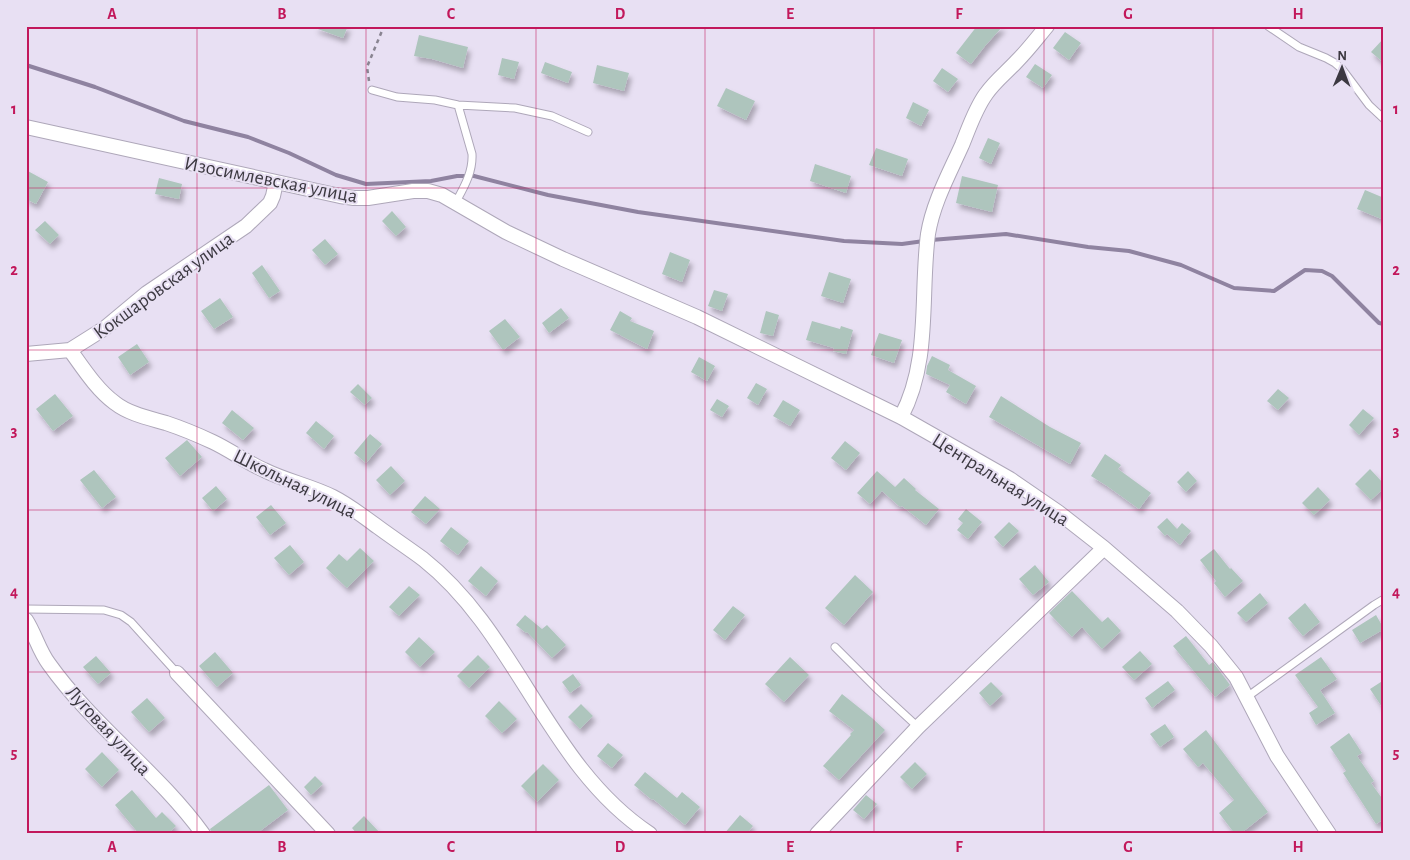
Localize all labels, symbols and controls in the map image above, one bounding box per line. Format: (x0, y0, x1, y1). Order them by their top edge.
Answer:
text: A (107, 6, 117, 22)
text: B (277, 6, 287, 22)
text: C (447, 6, 456, 22)
text: D (615, 6, 626, 22)
text: E (786, 6, 794, 22)
text: F (955, 6, 963, 22)
text: G (1123, 6, 1133, 22)
text: H (1292, 6, 1304, 22)
north arrow (1318, 42, 1368, 92)
text: N (1337, 49, 1347, 63)
text: 1 (11, 101, 17, 117)
text: 1 (1393, 101, 1399, 117)
street label: Изосимлевская улица (182, 153, 359, 207)
street label: Кокшаровская улица (90, 228, 237, 343)
text: 2 (10, 262, 18, 278)
text: 2 (1392, 262, 1400, 278)
text: 3 (11, 423, 18, 439)
text: 3 (1393, 423, 1400, 439)
street label: Центральная улица (928, 430, 1073, 530)
street label: Школьная улица (230, 446, 359, 522)
text: 4 (10, 584, 18, 600)
text: 4 (1392, 584, 1400, 600)
street label: Луговая улица (62, 682, 155, 779)
text: 5 (11, 745, 18, 761)
text: 5 (1393, 745, 1400, 761)
text: A (107, 839, 117, 855)
text: B (277, 839, 287, 855)
text: C (447, 839, 456, 855)
text: D (615, 839, 626, 855)
text: E (786, 839, 794, 855)
text: F (955, 839, 963, 855)
text: G (1123, 839, 1133, 855)
text: H (1292, 839, 1304, 855)

